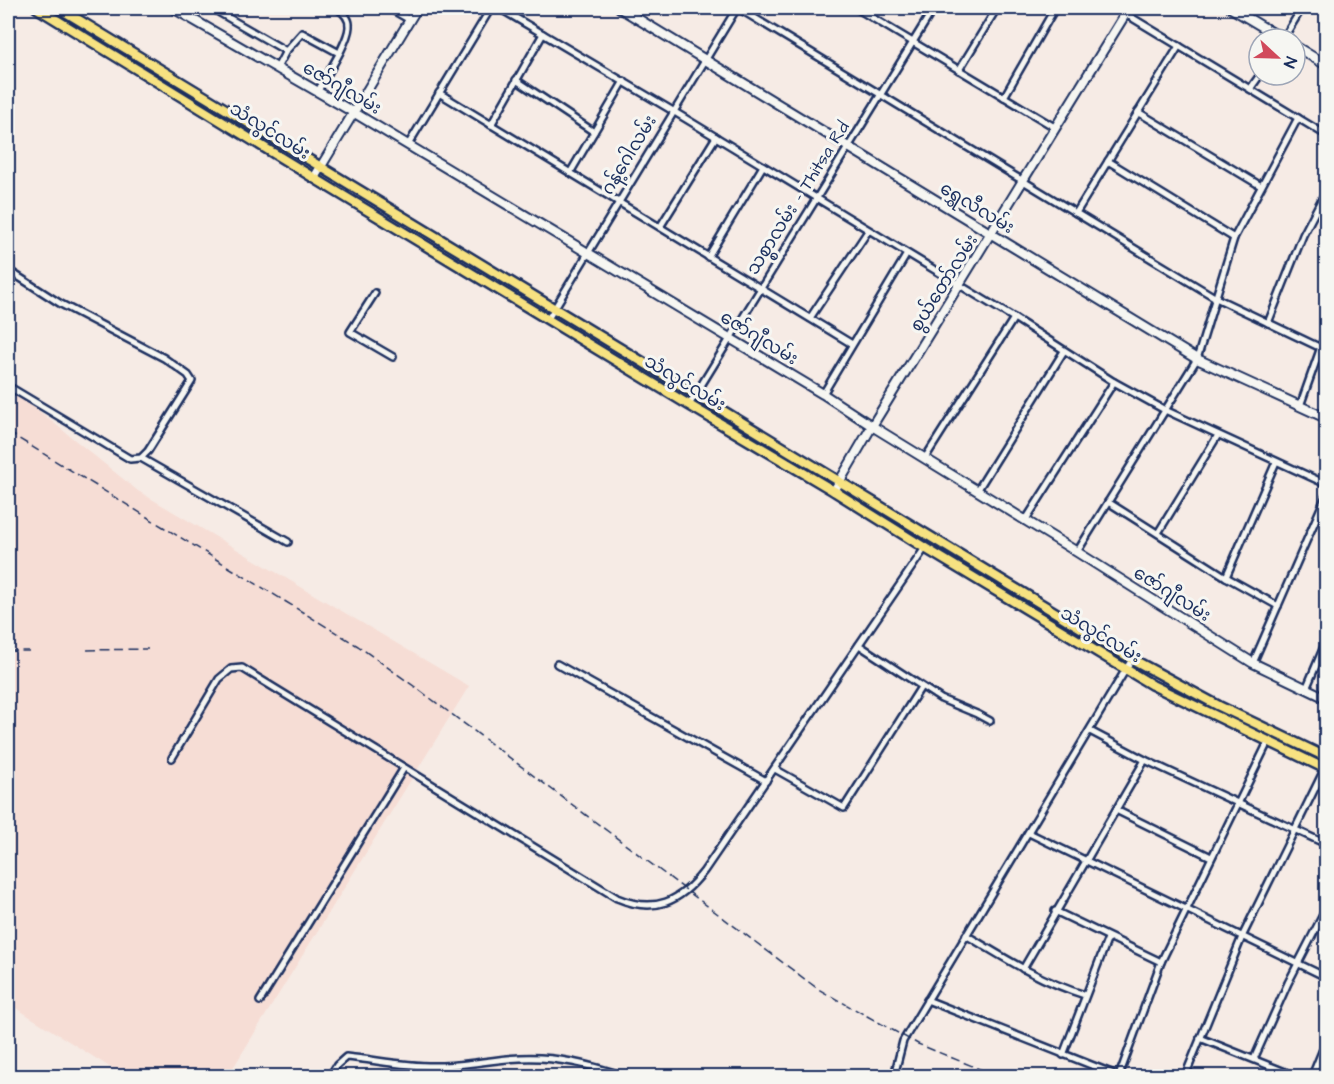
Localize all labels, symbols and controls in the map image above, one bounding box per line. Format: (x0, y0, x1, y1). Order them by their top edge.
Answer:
north arrow (1247, 27, 1307, 87)
text: N (1278, 53, 1302, 71)
street label: ဇော်ဂျီလမ်း (297, 54, 387, 122)
street label: သံလွင်လမ်း (224, 95, 316, 167)
street label: ဂန့်ဂေါလမ်း (595, 110, 664, 201)
street label: သစ္စာလမ်း - Thitsa Rd (740, 116, 858, 281)
street label: ရွှေလီလမ်း (934, 174, 1020, 242)
street label: စွယ်တော်လမ်း (903, 229, 986, 338)
street label: ဇော်ဂျီလမ်း (714, 303, 804, 373)
street label: သံလွင်လမ်း (639, 348, 731, 419)
street label: ဇော်ဂျီလမ်း (1127, 559, 1217, 629)
street label: သံလွင်လမ်း (1055, 600, 1147, 671)

